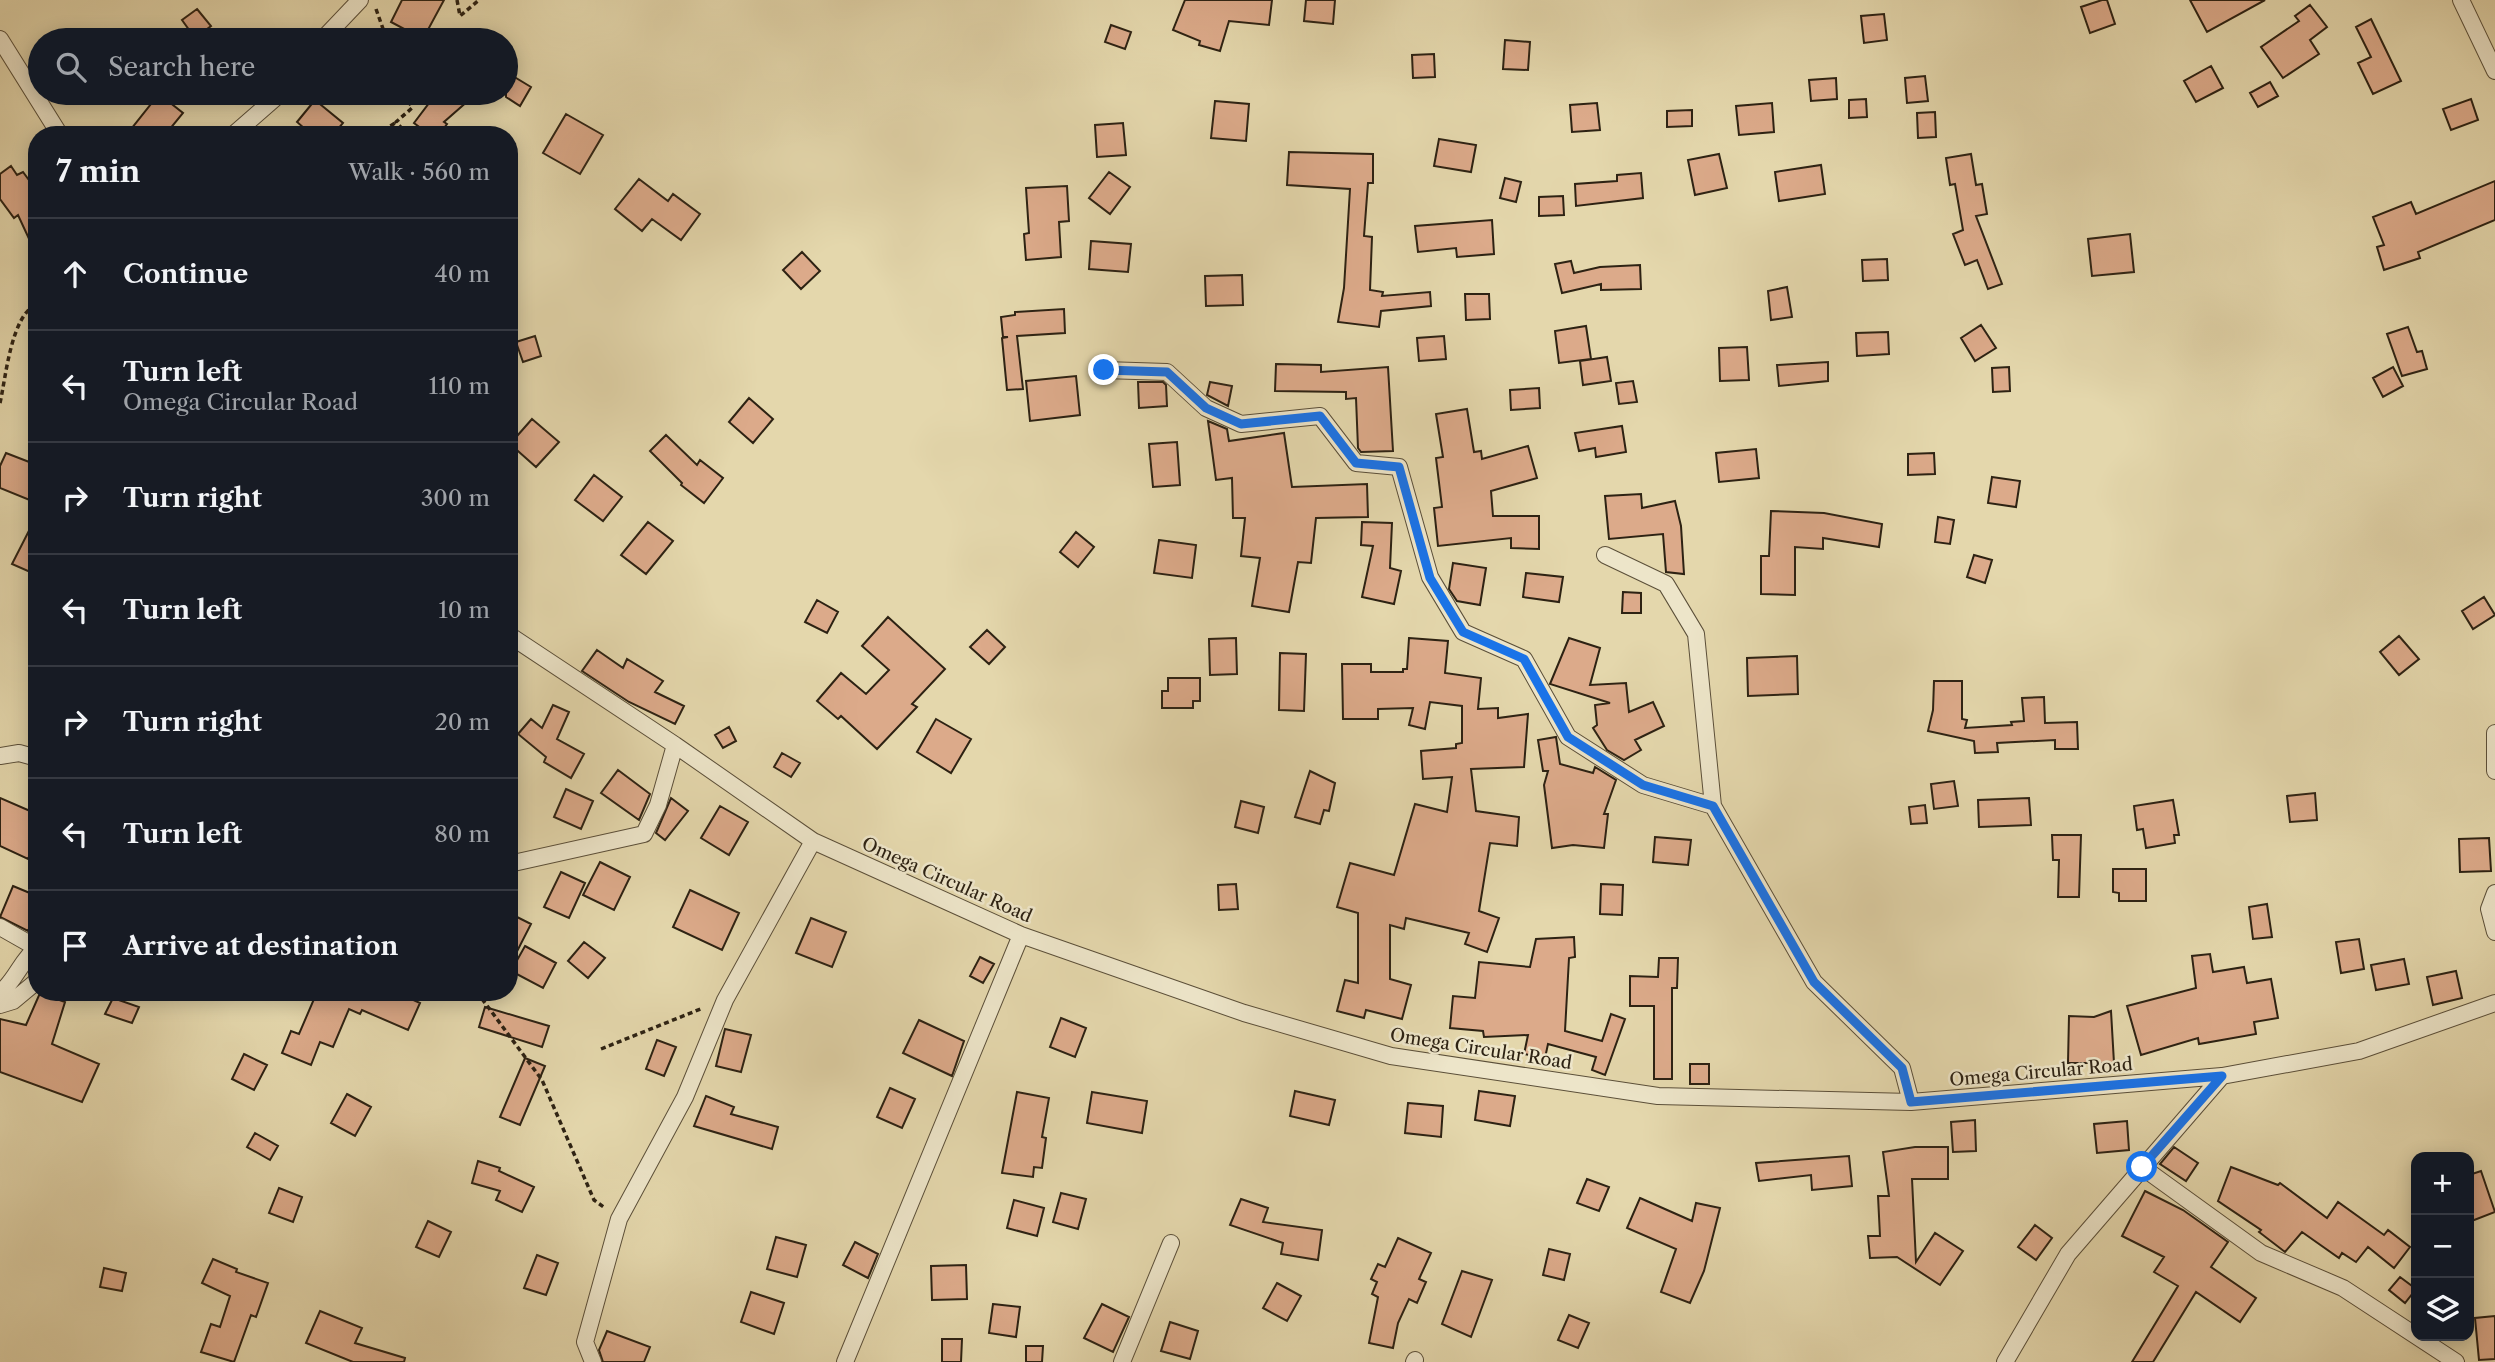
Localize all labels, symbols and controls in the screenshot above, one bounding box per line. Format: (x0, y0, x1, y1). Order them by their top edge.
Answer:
search box (28, 28, 518, 105)
icon: search (52, 48, 90, 86)
text: Search here (108, 51, 255, 83)
text: 7 min (56, 153, 140, 190)
text: Walk · 560 m (348, 158, 490, 186)
icon: ahead (56, 255, 94, 293)
text: Continue (123, 258, 248, 290)
text: 40 m (435, 260, 490, 288)
route end (1088, 354, 1119, 385)
text: Turn left (123, 356, 242, 388)
icon: left (56, 367, 94, 405)
text: 110 m (429, 372, 490, 400)
text: Omega Circular Road (123, 388, 358, 416)
icon: right (56, 479, 94, 517)
text: Turn right (123, 482, 262, 514)
text: 300 m (421, 484, 490, 512)
icon: left (56, 591, 94, 629)
text: Turn left (123, 594, 242, 626)
text: 10 m (438, 596, 490, 624)
icon: right (56, 703, 94, 741)
text: Turn right (123, 706, 262, 738)
text: 20 m (435, 708, 490, 736)
icon: left (56, 815, 94, 853)
text: Turn left (123, 818, 242, 850)
text: 80 m (434, 820, 490, 848)
street label: Omega Circular Road (859, 833, 1036, 927)
icon: arrive (56, 927, 94, 965)
text: Arrive at destination (123, 930, 398, 962)
street label: Omega Circular Road (1388, 1024, 1574, 1074)
street label: Omega Circular Road (1948, 1053, 2134, 1091)
route start (2126, 1151, 2157, 1182)
map controls (2411, 1152, 2474, 1341)
button: + (2411, 1152, 2474, 1215)
button: − (2411, 1215, 2474, 1278)
button: layers (2411, 1278, 2474, 1341)

